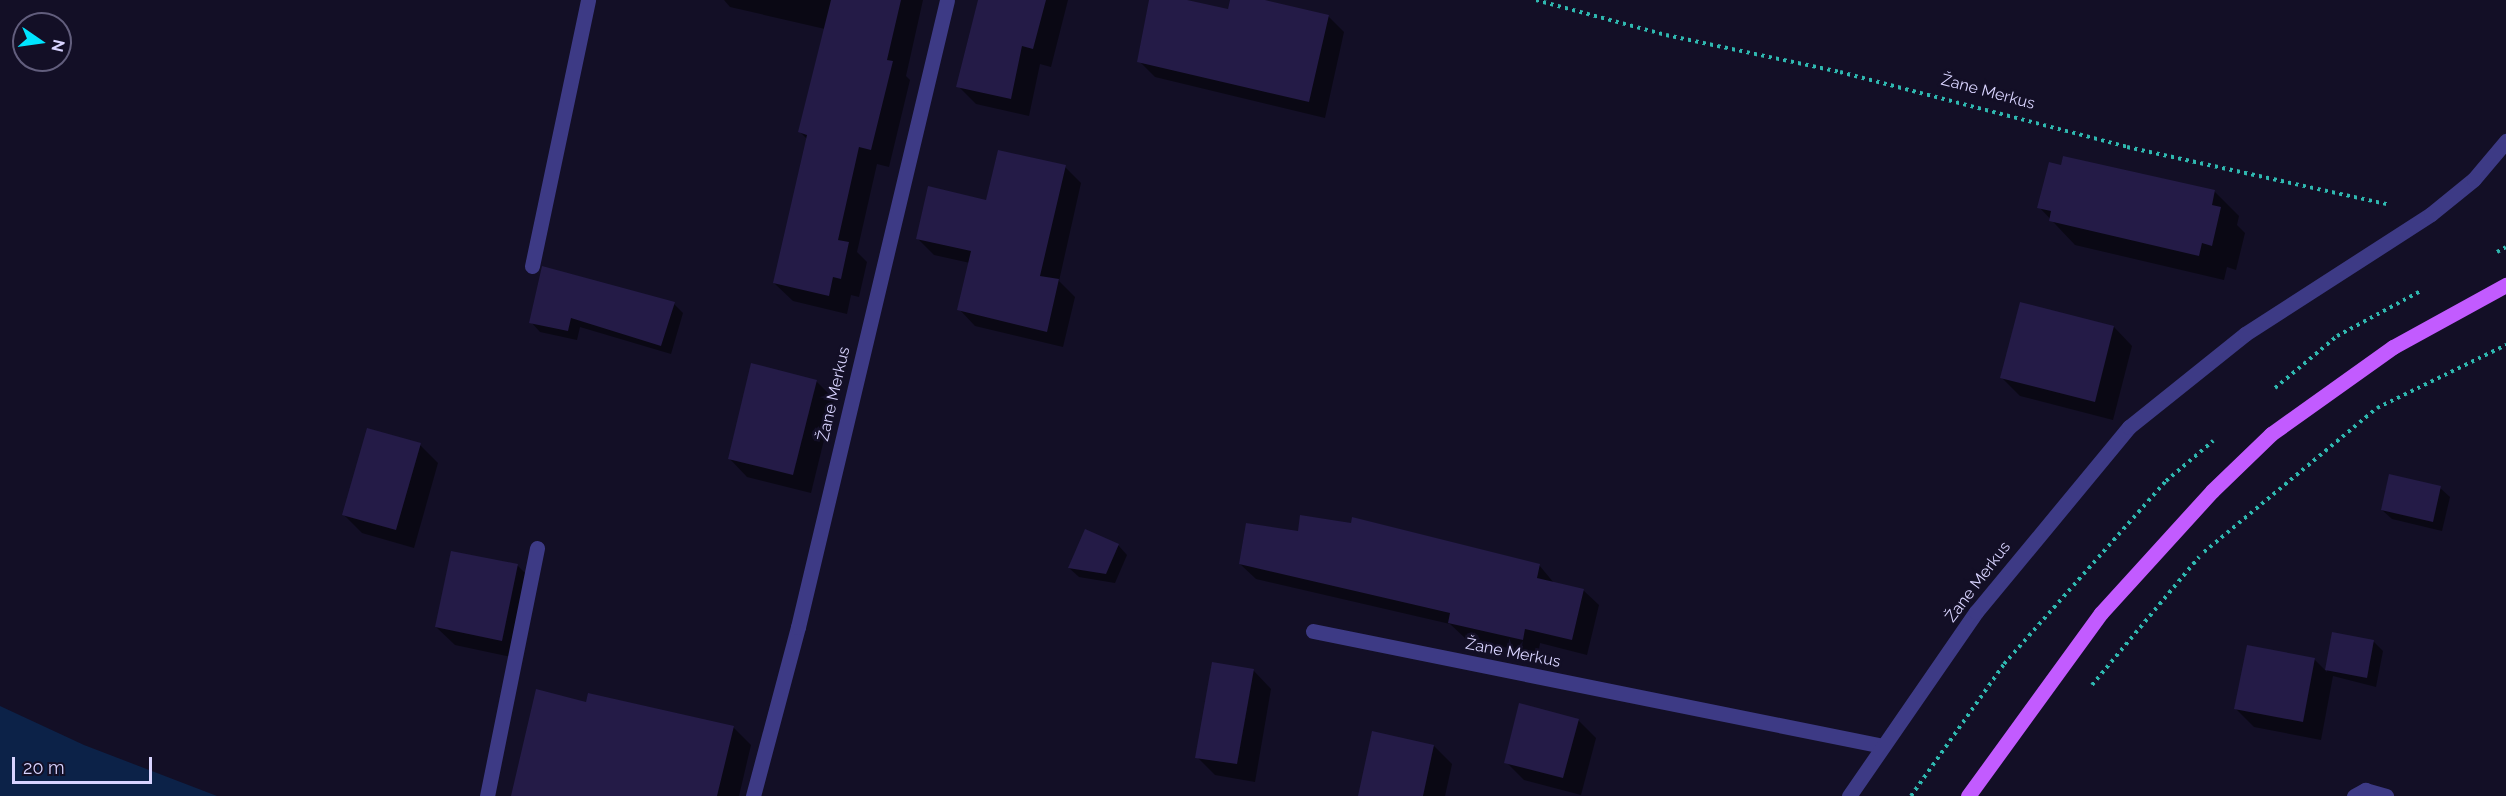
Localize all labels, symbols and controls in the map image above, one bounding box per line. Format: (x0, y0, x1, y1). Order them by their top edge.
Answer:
north arrow (12, 12, 72, 72)
text: N (47, 38, 69, 54)
street label: Žane Merkus (1939, 70, 2037, 114)
street label: Žane Merkus (814, 345, 854, 443)
street label: Žane Merkus (1941, 538, 2015, 626)
street label: Žane Merkus (1464, 634, 1562, 672)
scale bar (15, 745, 154, 783)
text: 20 m (23, 757, 65, 778)

